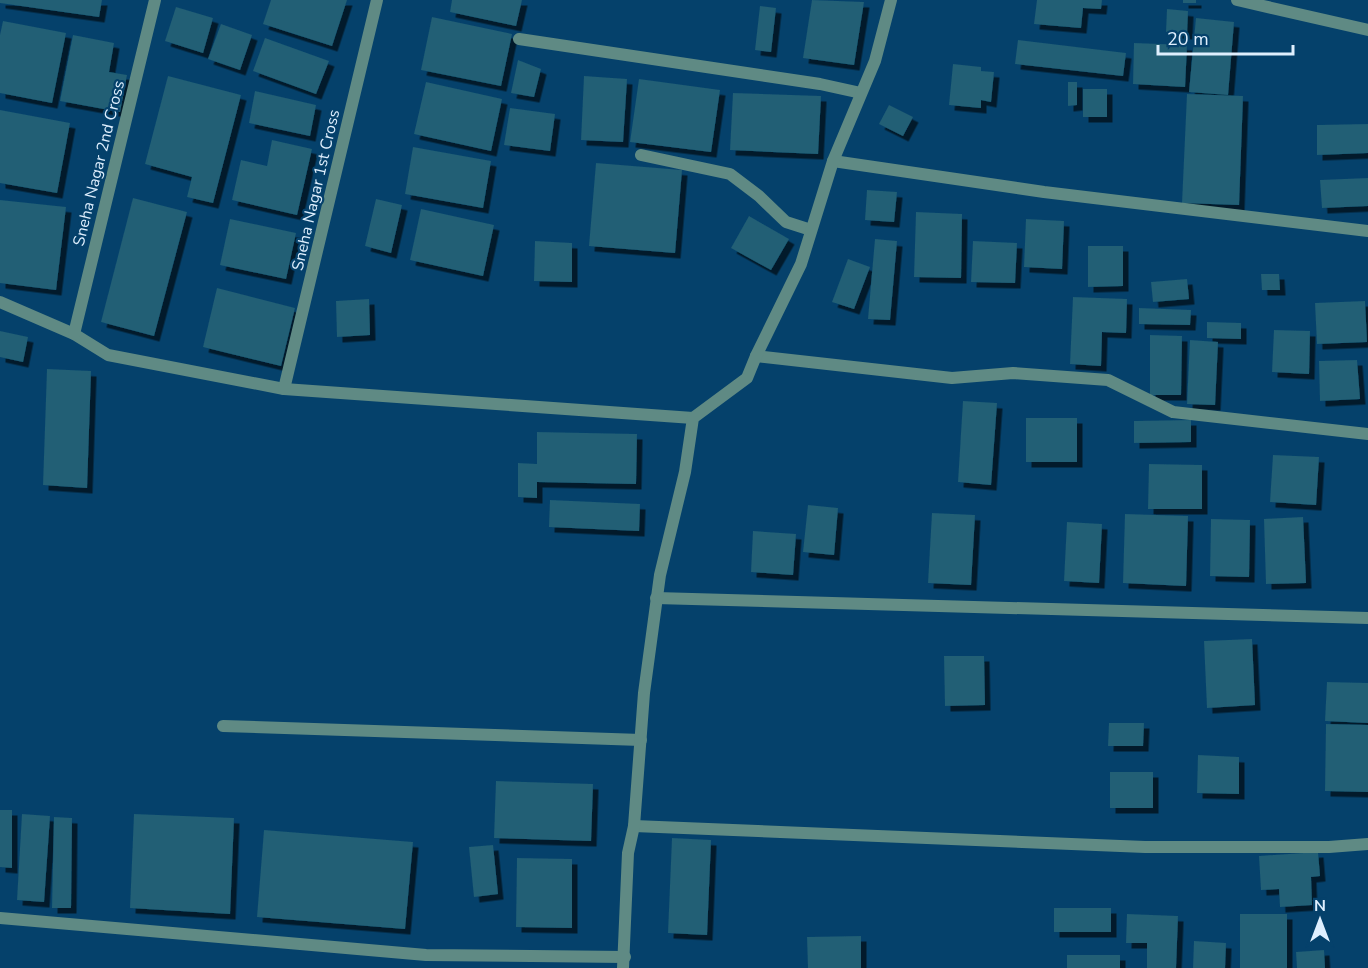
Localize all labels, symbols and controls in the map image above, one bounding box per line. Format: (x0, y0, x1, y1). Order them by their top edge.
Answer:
scale bar (1158, 18, 1293, 56)
text: 20 m (1167, 27, 1209, 51)
street label: Sneha Nagar 2nd Cross (68, 78, 130, 248)
street label: Sneha Nagar 1st Cross (287, 107, 345, 273)
north arrow (1290, 890, 1350, 950)
text: N (1314, 895, 1326, 917)

